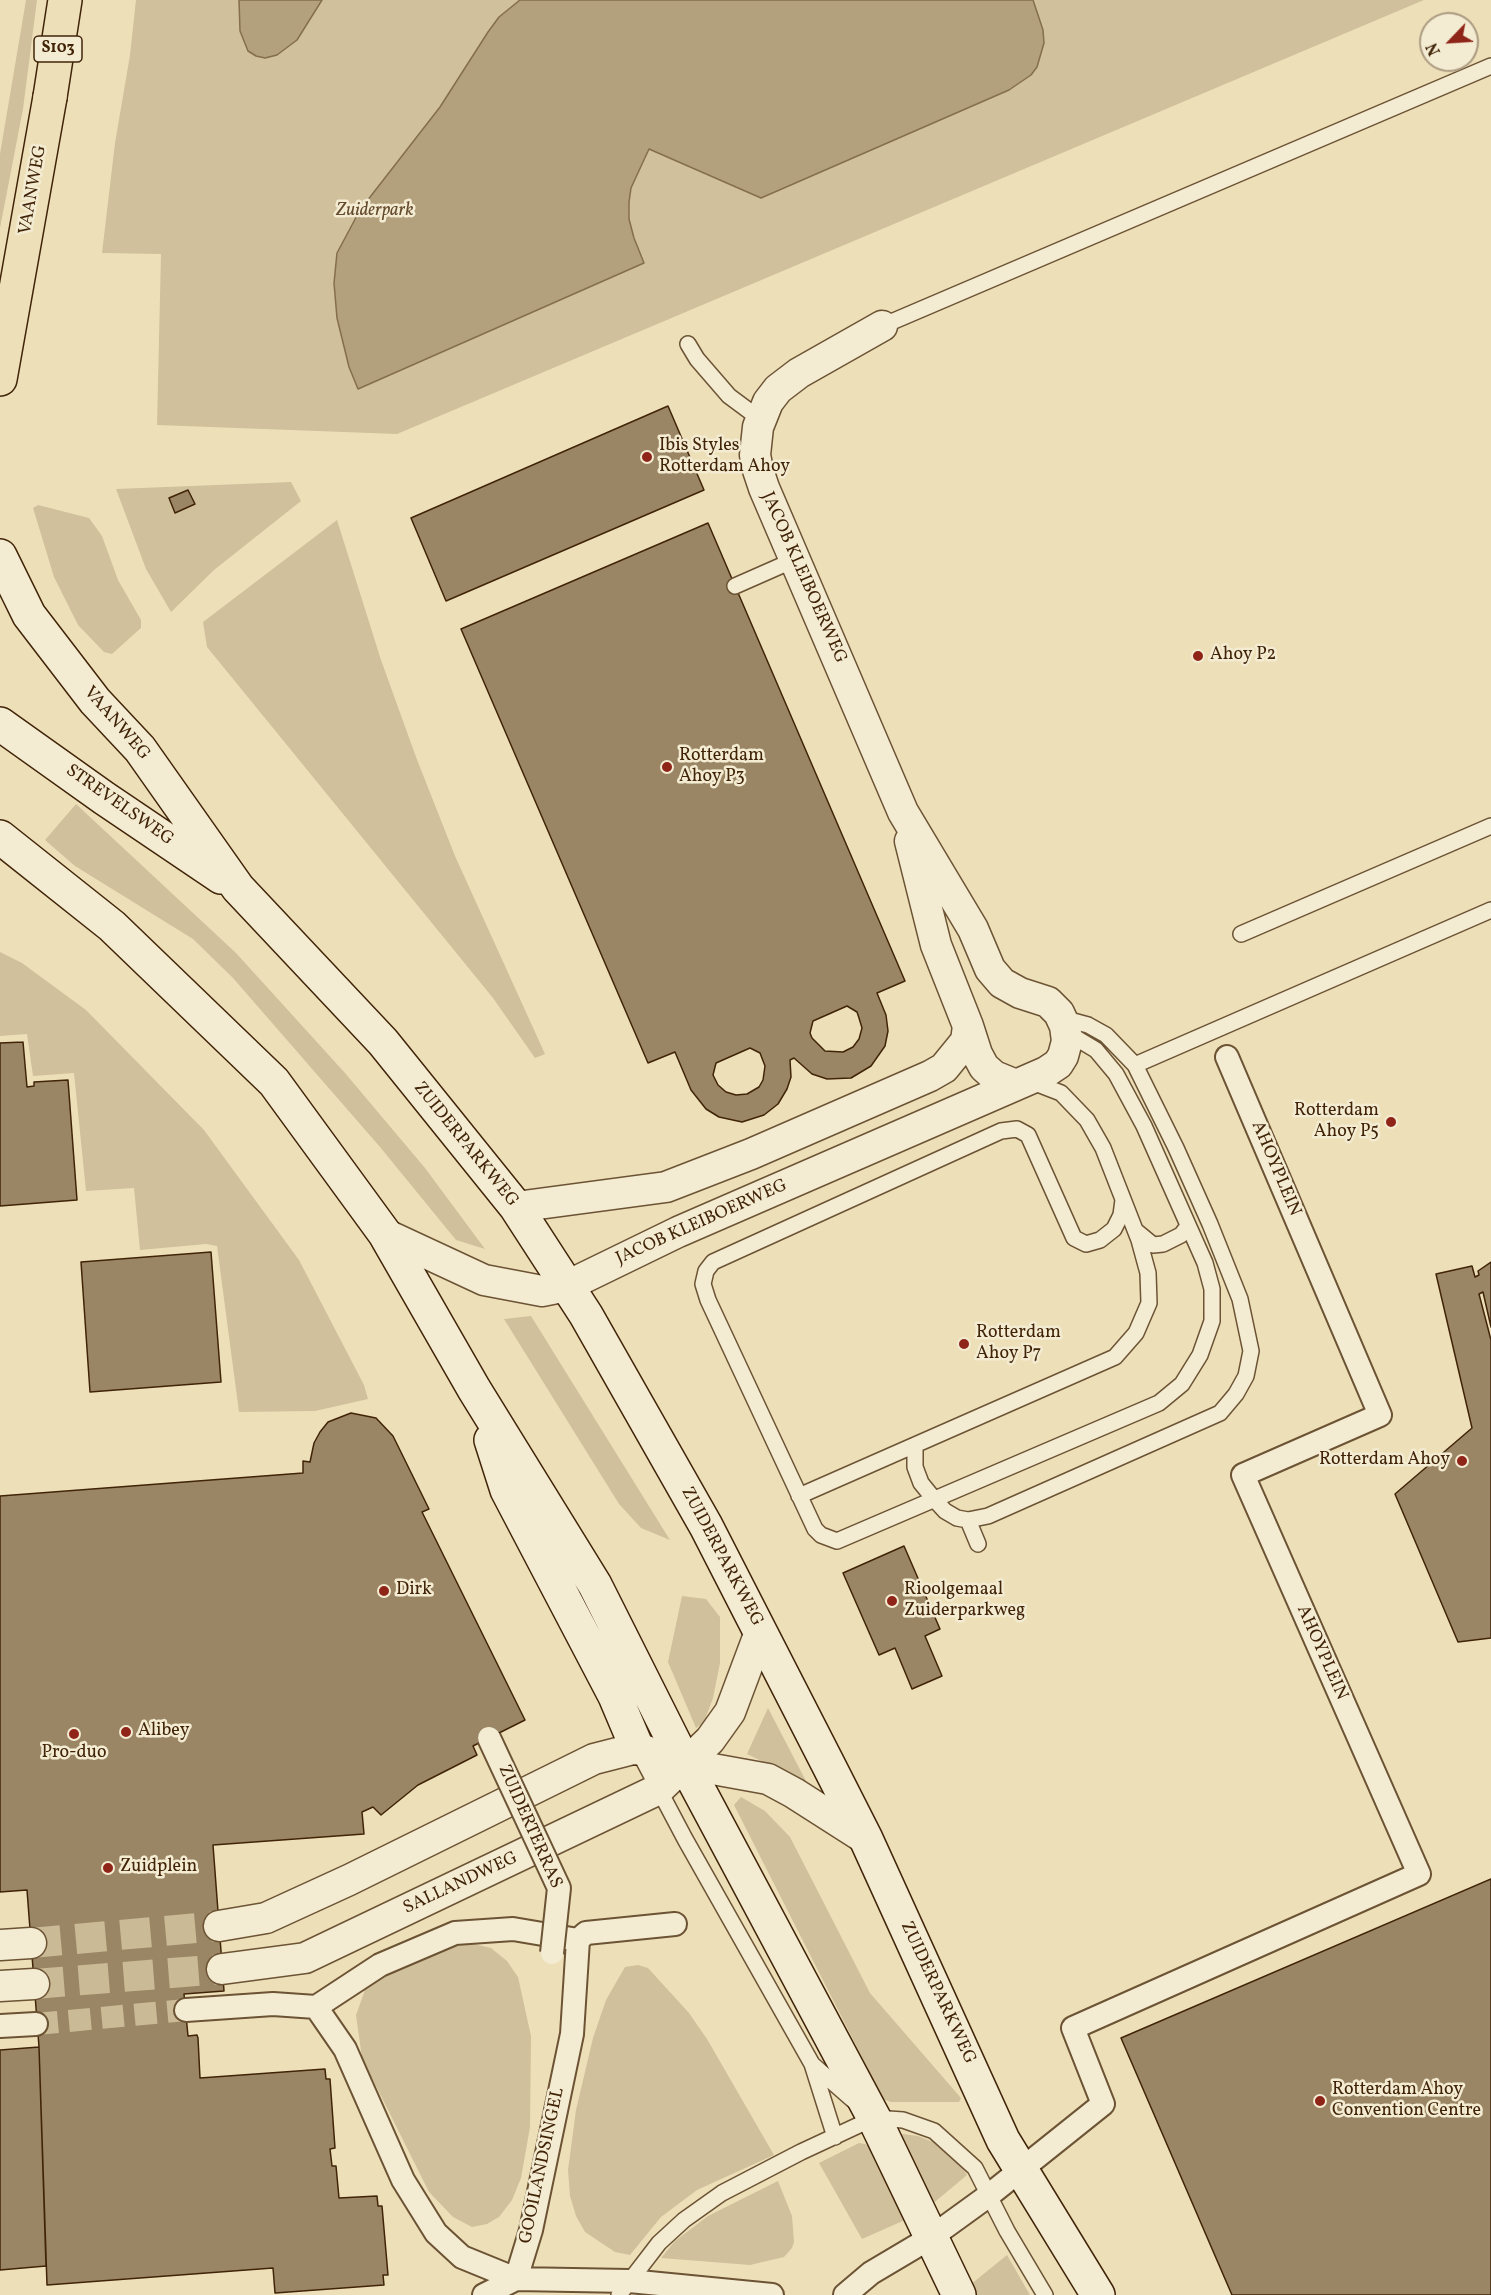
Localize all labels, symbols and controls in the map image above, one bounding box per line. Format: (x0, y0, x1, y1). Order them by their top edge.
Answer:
north arrow (1419, 12, 1479, 72)
road number: S103 (34, 36, 82, 62)
text: N (1422, 39, 1447, 59)
street label: VAANWEG (15, 143, 53, 237)
park label: Zuiderpark (336, 201, 414, 223)
place label: Ibis Styles Rotterdam Ahoy (659, 436, 790, 478)
marker: Ibis Styles Rotterdam Ahoy (640, 450, 654, 464)
street label: JACOB KLEIBOERWEG (755, 489, 851, 667)
place label: Ahoy P2 (1210, 645, 1276, 667)
marker: Ahoy P2 (1191, 649, 1205, 663)
street label: VAANWEG (78, 683, 154, 765)
place label: Rotterdam Ahoy P3 (679, 746, 764, 789)
marker: Rotterdam Ahoy P3 (660, 760, 674, 774)
street label: STREVELSWEG (61, 761, 177, 851)
street label: ZUIDERPARKWEG (408, 1078, 522, 1212)
place label: Rotterdam Ahoy P5 (1294, 1101, 1379, 1144)
marker: Rotterdam Ahoy P5 (1384, 1115, 1398, 1129)
street label: AHOYPLEIN (1245, 1118, 1305, 1220)
street label: JACOB KLEIBOERWEG (613, 1175, 791, 1271)
place label: Rotterdam Ahoy P7 (976, 1323, 1061, 1366)
marker: Rotterdam Ahoy P7 (957, 1337, 971, 1351)
place label: Rotterdam Ahoy (1319, 1450, 1450, 1472)
marker: Rotterdam Ahoy (1455, 1454, 1469, 1468)
street label: ZUIDERPARKWEG (675, 1484, 767, 1630)
place label: Dirk (396, 1580, 432, 1602)
place label: Rioolgemaal Zuiderparkweg (904, 1580, 1025, 1622)
marker: Dirk (377, 1584, 391, 1598)
marker: Rioolgemaal Zuiderparkweg (885, 1594, 899, 1608)
street label: AHOYPLEIN (1291, 1602, 1351, 1704)
place label: Alibey (138, 1721, 189, 1743)
marker: Alibey (119, 1725, 133, 1739)
marker: Pro-duo (67, 1727, 81, 1741)
place label: Pro-duo (42, 1743, 106, 1765)
street label: ZUIDERTERRAS (492, 1762, 566, 1892)
street label: SALLANDWEG (400, 1848, 522, 1920)
place label: Zuidplein (120, 1857, 197, 1879)
marker: Zuidplein (101, 1861, 115, 1875)
street label: ZUIDERPARKWEG (894, 1918, 980, 2068)
place label: Rotterdam Ahoy Convention Centre (1332, 2080, 1481, 2122)
street label: GOOILANDSINGEL (516, 2086, 570, 2246)
marker: Rotterdam Ahoy Convention Centre (1313, 2094, 1327, 2108)

